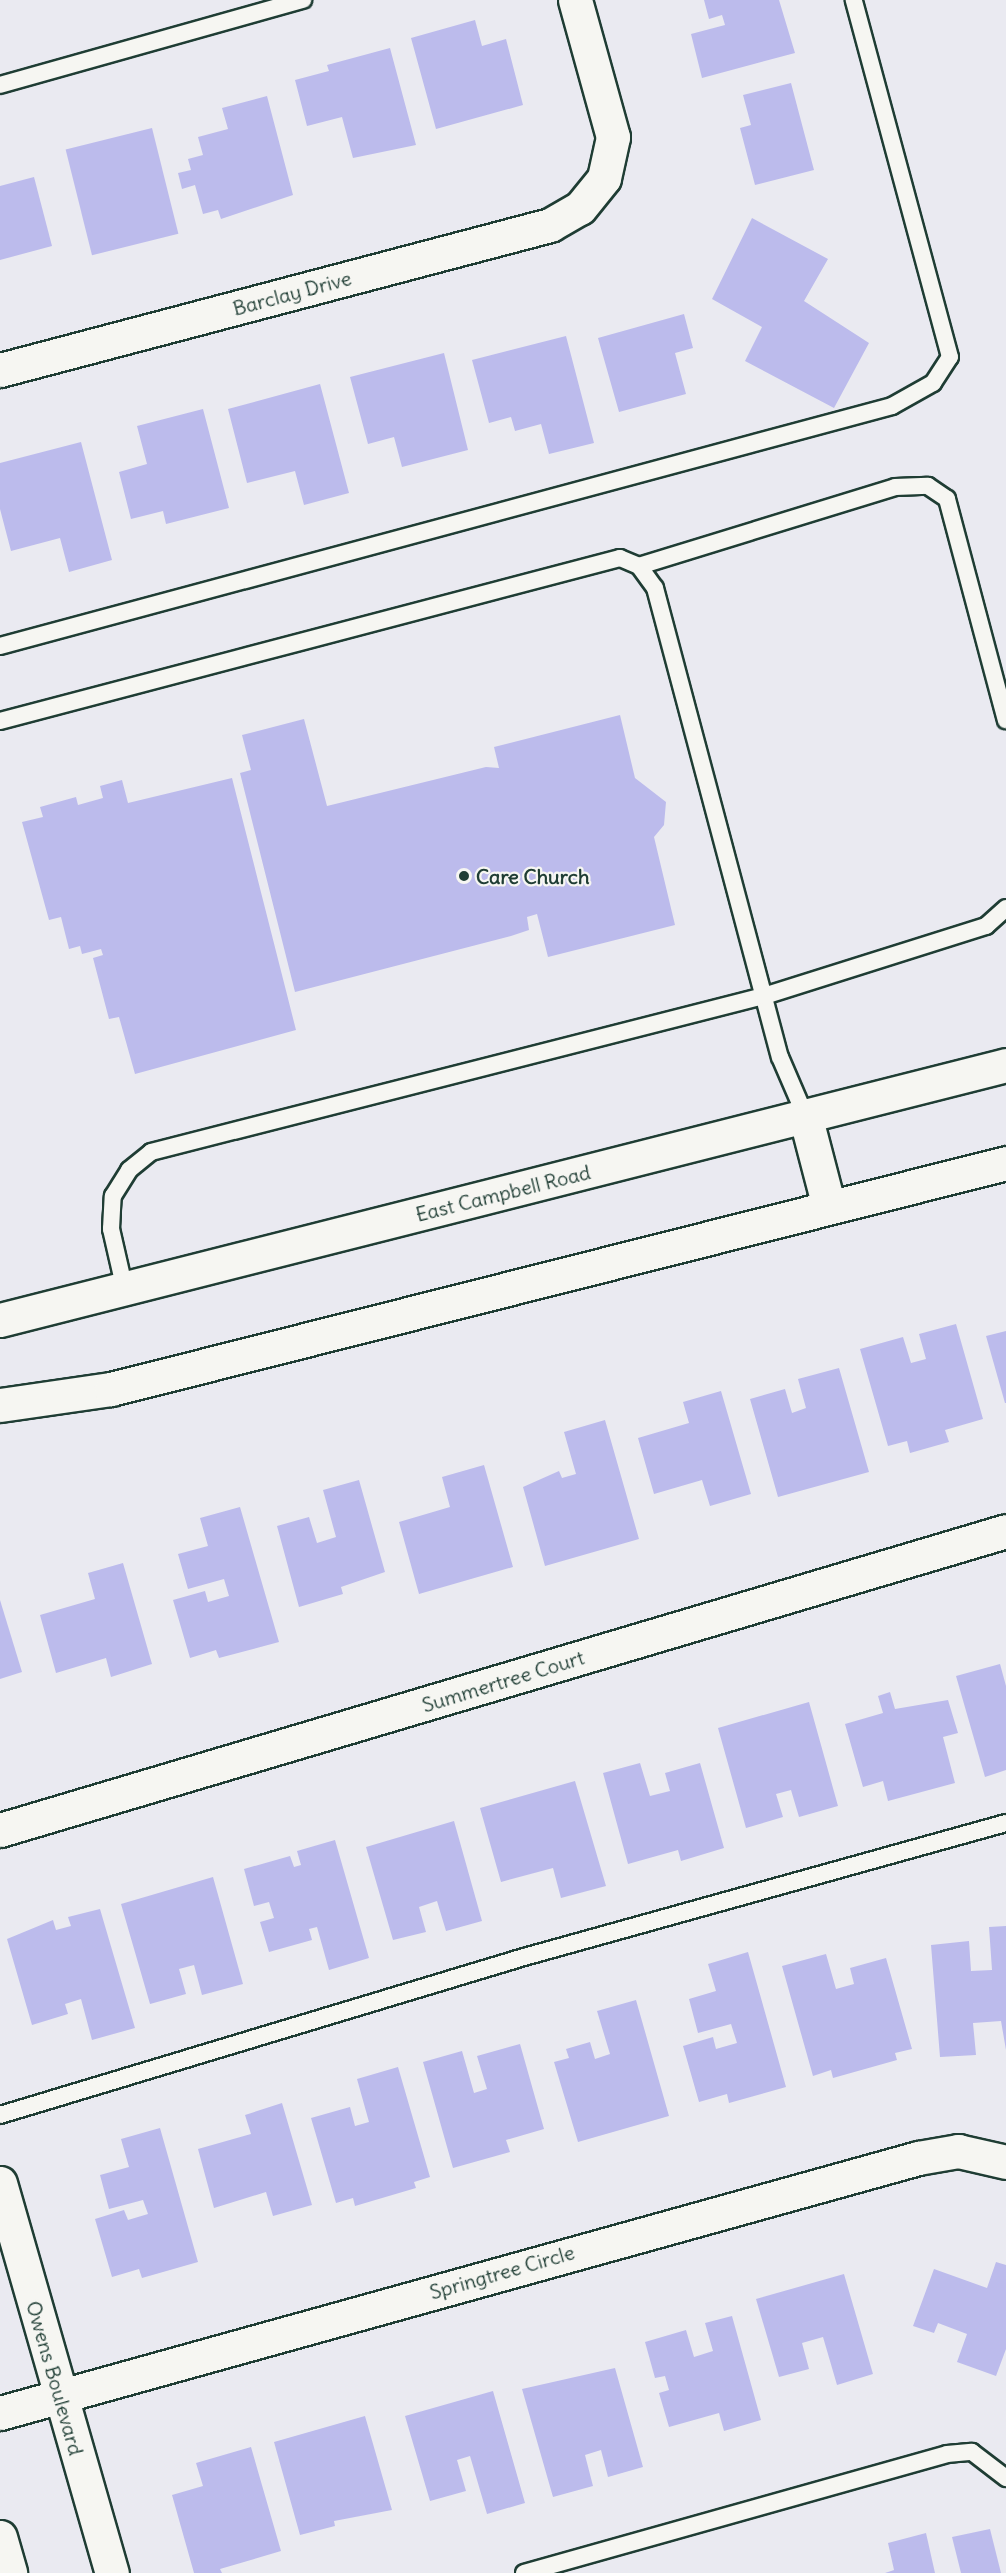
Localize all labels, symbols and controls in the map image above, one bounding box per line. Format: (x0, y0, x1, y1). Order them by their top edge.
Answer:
street label: Barclay Drive (230, 266, 354, 320)
place label: Care Church (476, 864, 589, 888)
marker: Care Church (457, 869, 471, 883)
street label: East Campbell Road (413, 1160, 593, 1226)
street label: Summertree Court (419, 1645, 587, 1717)
street label: Springtree Circle (427, 2240, 577, 2304)
street label: Owens Boulevard (21, 2298, 89, 2458)

